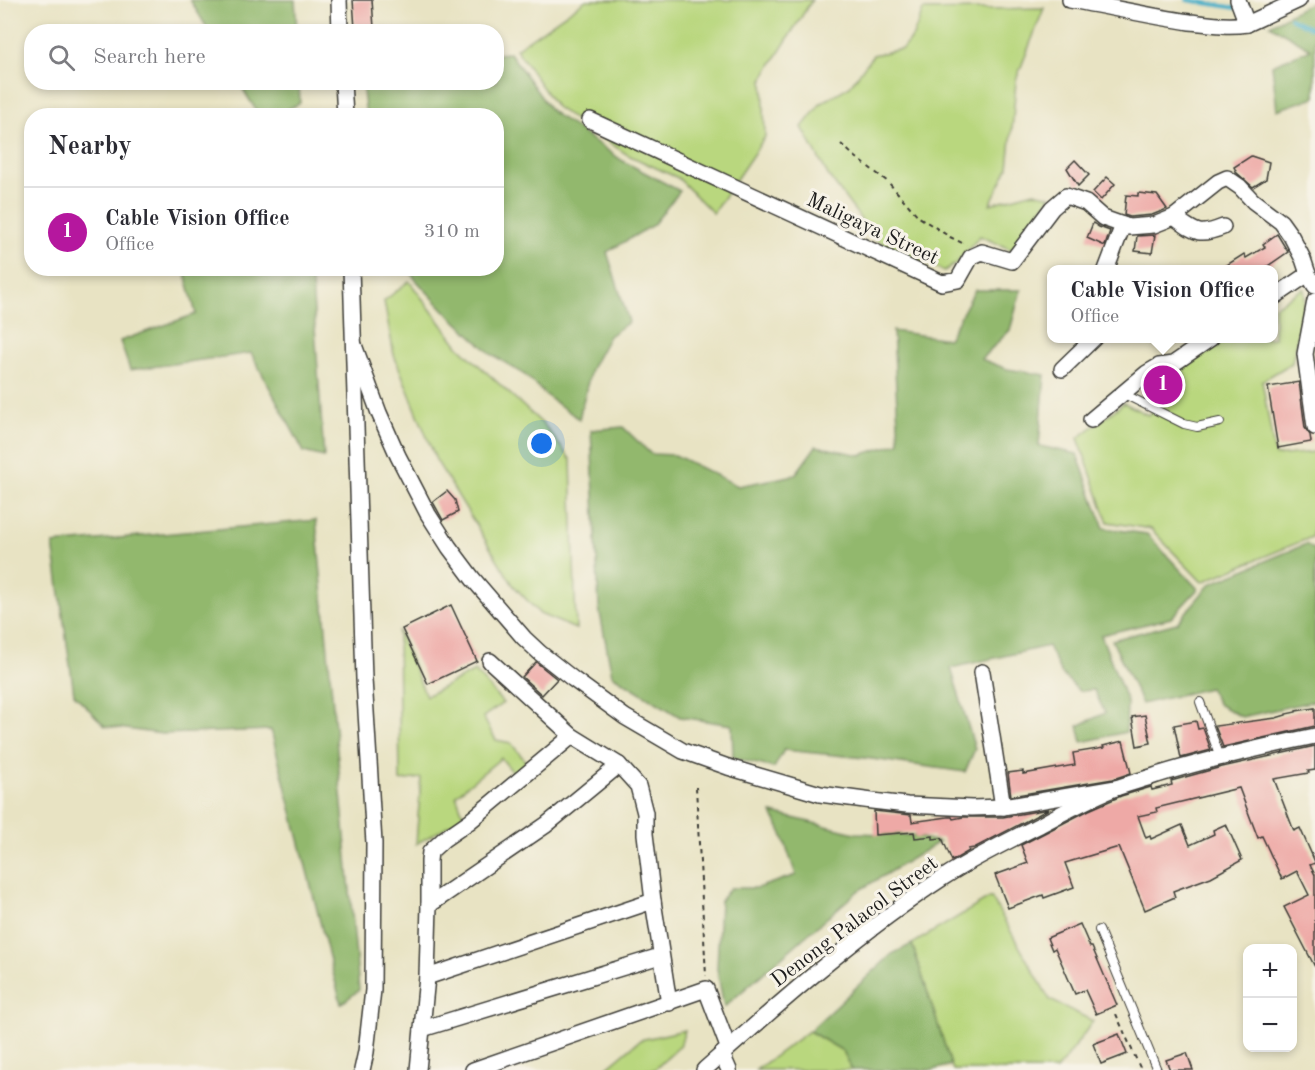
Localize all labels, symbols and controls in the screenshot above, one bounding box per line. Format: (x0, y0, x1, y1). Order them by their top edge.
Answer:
search box (24, 24, 504, 90)
icon: search (45, 41, 78, 74)
text: Search here (93, 46, 206, 68)
text: Nearby (48, 134, 132, 160)
street label: Maligaya Street (803, 190, 942, 269)
text: Cable Vision Office (105, 208, 290, 230)
text: 1 (62, 222, 73, 242)
text: 310 m (424, 222, 480, 242)
text: Office (105, 235, 154, 255)
popup (1047, 265, 1278, 343)
text: Cable Vision Office (1070, 280, 1255, 302)
text: Office (1070, 307, 1119, 327)
pin: 1 (1144, 362, 1182, 408)
your location (527, 429, 556, 458)
street label: Denong Palacol Street (768, 853, 942, 992)
map controls (1243, 944, 1297, 1052)
button: + (1243, 944, 1297, 998)
button: − (1243, 998, 1297, 1052)

